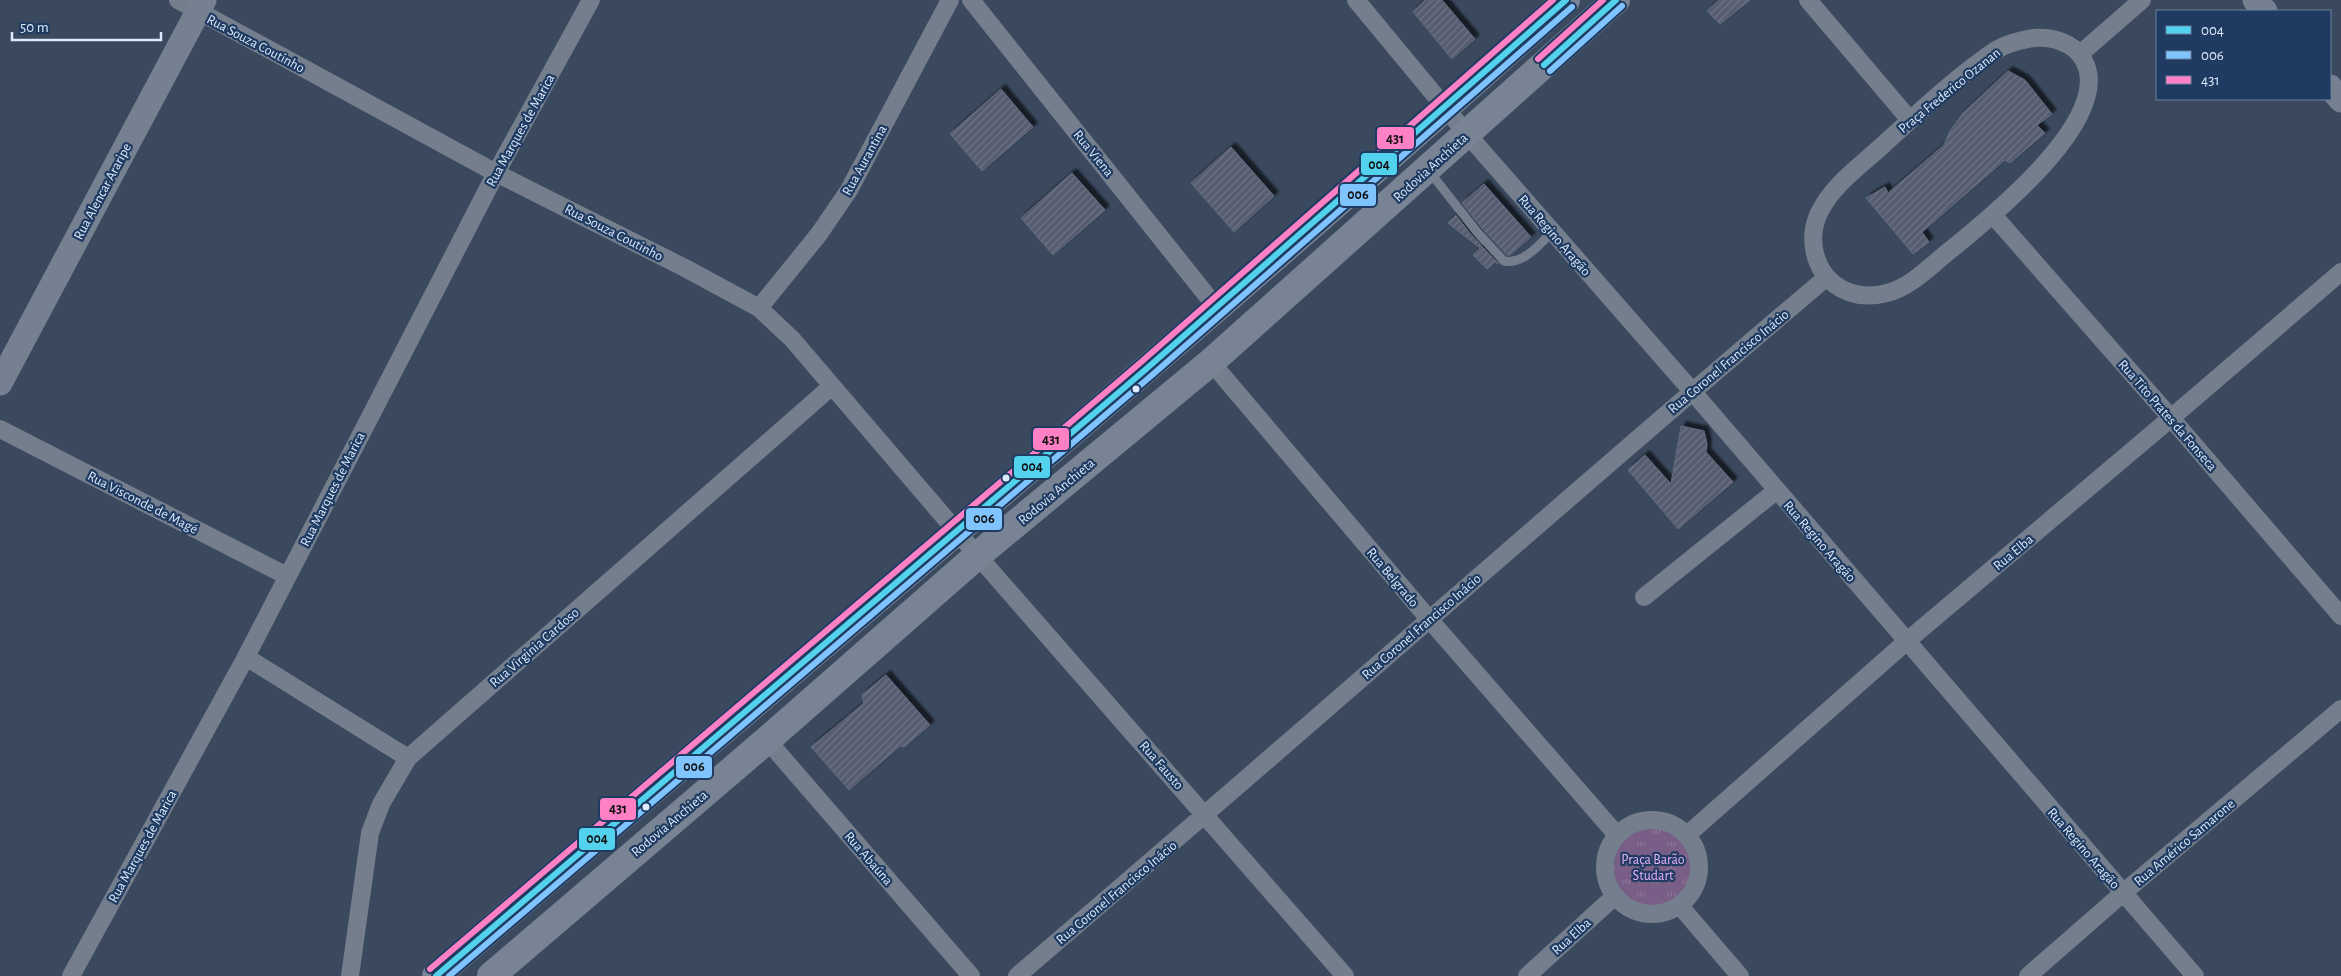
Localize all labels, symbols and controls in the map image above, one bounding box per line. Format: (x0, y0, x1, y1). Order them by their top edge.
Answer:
scale bar (12, 10, 161, 42)
legend (2156, 10, 2331, 100)
street label: Rua Souza Coutinho (204, 12, 307, 76)
text: 50 m (20, 20, 49, 35)
text: 004 (2201, 23, 2224, 38)
street label: Praça Frederico Ozanan (1896, 46, 2003, 136)
text: 006 (2201, 48, 2224, 63)
street label: Rua Marques de Marica (484, 71, 558, 189)
text: 431 (2201, 73, 2220, 88)
street label: Rua Aurantina (840, 123, 890, 198)
line badge: 431 (1376, 126, 1415, 150)
street label: Rua Viena (1071, 128, 1116, 180)
street label: Rodovia Anchieta (1391, 130, 1471, 205)
text: 431 (1386, 132, 1404, 146)
street label: Rua Alencar Araripe (72, 141, 134, 242)
line badge: 004 (1360, 152, 1398, 176)
text: 004 (1368, 158, 1390, 172)
line badge: 006 (1339, 183, 1377, 207)
text: 006 (1347, 188, 1369, 202)
street label: Rua Regino Aragão (1515, 192, 1593, 279)
street label: Rua Souza Coutinho (562, 202, 665, 264)
street label: Rua Coronel Francisco Inácio (1666, 307, 1792, 416)
street label: Rua Tito Prates da Fonseca (2115, 357, 2220, 474)
unlabelled marker (1131, 384, 1141, 394)
line badge: 431 (1032, 427, 1070, 451)
street label: Rua Marques de Marica (298, 430, 368, 549)
text: 431 (1042, 433, 1060, 447)
line badge: 004 (1013, 455, 1051, 479)
street label: Rodovia Anchieta (1016, 456, 1098, 528)
text: 004 (1021, 460, 1043, 474)
street label: Rua Visconde de Magé (85, 469, 200, 537)
unlabelled marker (1001, 473, 1011, 483)
street label: Rua Regino Aragão (1780, 498, 1858, 585)
line badge: 006 (965, 507, 1003, 531)
text: 006 (973, 512, 995, 526)
street label: Rua Elba (1991, 532, 2037, 573)
street label: Rua Belgrado (1364, 545, 1421, 610)
street label: Rua Coronel Francisco Inácio (1359, 571, 1484, 682)
street label: Rua Virginia Cardoso (487, 605, 582, 690)
street label: Rua Fausto (1137, 739, 1186, 793)
line badge: 006 (675, 755, 713, 779)
text: 006 (683, 760, 705, 774)
street label: Rua Marques de Marica (106, 787, 180, 905)
street label: Rodovia Anchieta (629, 788, 711, 860)
line badge: 431 (599, 797, 637, 821)
street label: Rua Américo Samarone (2132, 797, 2238, 889)
text: 431 (609, 802, 627, 816)
unlabelled marker (641, 802, 651, 812)
street label: Rua Regino Aragão (2044, 805, 2122, 892)
line badge: 004 (578, 827, 616, 851)
street label: Rua Abaúna (841, 829, 895, 888)
text: 004 (586, 832, 608, 846)
street label: Rua Coronel Francisco Inácio (1054, 838, 1180, 947)
park label: Praça Barão Studart (1621, 853, 1685, 883)
street label: Rua Elba (1549, 915, 1594, 958)

